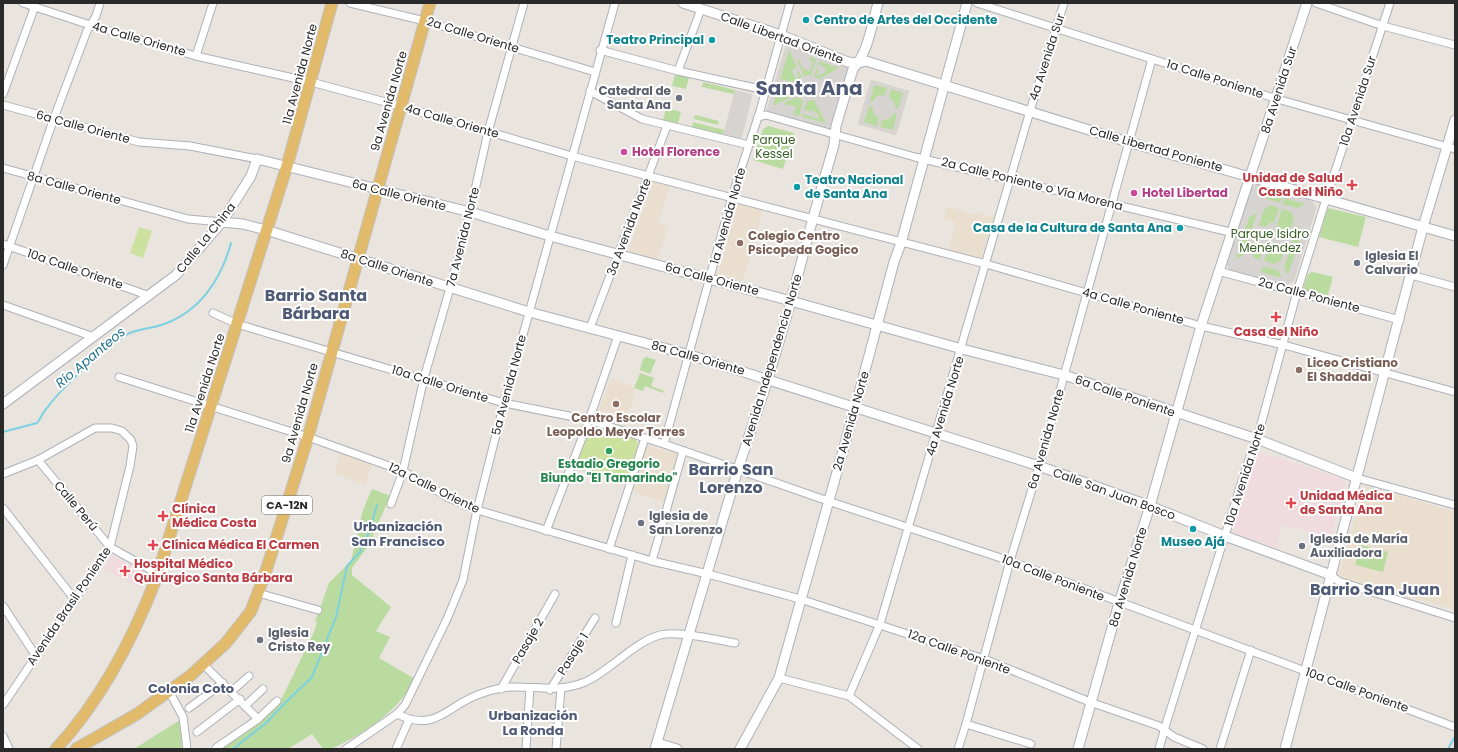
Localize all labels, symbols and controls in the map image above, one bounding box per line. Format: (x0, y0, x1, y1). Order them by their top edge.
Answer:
street label: Calle Libertad Oriente (718, 7, 846, 68)
place label: Centro de Artes del Occidente (814, 11, 998, 28)
street label: 4a Avenida Sur (1024, 11, 1069, 102)
street label: 2a Calle Oriente (425, 12, 522, 57)
marker: Centro de Artes del Occidente (801, 15, 811, 25)
street label: 4a Calle Oriente (90, 17, 188, 60)
street label: 11a Avenida Norte (278, 22, 321, 126)
place label: Teatro Principal (606, 31, 704, 48)
marker: Teatro Principal (707, 35, 717, 45)
street label: 8a Avenida Sur (1256, 44, 1301, 135)
street label: 9a Avenida Norte (366, 49, 411, 153)
street label: 10a Avenida Sur (1335, 53, 1380, 148)
street label: 1a Calle Poniente (1164, 55, 1266, 102)
district label: Santa Ana (755, 74, 863, 102)
place label: Catedral de Santa Ana (598, 82, 672, 113)
marker: Catedral de Santa Ana (674, 93, 684, 103)
street label: 4a Calle Oriente (403, 99, 501, 142)
street label: 6a Calle Oriente (34, 106, 132, 147)
street label: Calle Libertad Poniente (1087, 121, 1225, 176)
park label: Parque Kessel (753, 131, 795, 162)
place label: Hotel Florence (632, 143, 720, 160)
marker: Hotel Florence (619, 147, 629, 157)
street label: 2a Calle Poniente o Vía Morena (940, 153, 1125, 214)
street label: 1a Avenida Norte (706, 166, 749, 266)
street label: 8a Calle Oriente (25, 167, 123, 208)
place label: Unidad de Salud Casa del Niño (1243, 169, 1343, 200)
place label: Teatro Nacional de Santa Ana (805, 171, 903, 202)
street label: 6a Calle Oriente (350, 175, 448, 214)
street label: 3a Avenida Norte (602, 176, 655, 278)
marker: Unidad de Salud Casa del Niño (1346, 179, 1358, 191)
marker: Teatro Nacional de Santa Ana (792, 182, 802, 192)
place label: Hotel Libertad (1142, 184, 1228, 201)
street label: 7a Avenida Norte (442, 185, 483, 289)
marker: Hotel Libertad (1129, 188, 1139, 198)
street label: Calle La China (172, 199, 239, 277)
place label: Casa de la Cultura de Santa Ana (973, 219, 1172, 236)
marker: Casa de la Cultura de Santa Ana (1175, 223, 1185, 233)
park label: Parque Isidro Menéndez (1231, 225, 1310, 256)
place label: Colegio Centro Psicopeda Gogico (748, 227, 859, 258)
marker: Colegio Centro Psicopeda Gogico (735, 238, 745, 248)
street label: 10a Calle Oriente (25, 244, 125, 293)
street label: 8a Calle Oriente (339, 245, 436, 291)
place label: Iglesia El Calvario (1365, 247, 1419, 278)
street label: 6a Calle Oriente (663, 258, 761, 299)
marker: Iglesia El Calvario (1352, 258, 1362, 268)
street label: Avenida Independencia Norte (737, 272, 806, 448)
street label: 2a Calle Poniente (1257, 273, 1362, 316)
street label: 4a Calle Poniente (1080, 283, 1186, 328)
district label: Barrio Santa Bárbara (265, 284, 367, 325)
marker: Casa del Niño (1270, 311, 1282, 323)
water label: Río Apanteos (51, 322, 129, 392)
place label: Casa del Niño (1234, 323, 1319, 340)
street label: 11a Avenida Norte (180, 331, 229, 435)
street label: 5a Avenida Norte (487, 333, 530, 437)
street label: 8a Calle Oriente (649, 336, 747, 379)
street label: 4a Avenida Norte (921, 354, 968, 458)
place label: Liceo Cristiano El Shaddai (1307, 354, 1398, 385)
street label: 9a Avenida Norte (277, 361, 322, 465)
street label: 10a Calle Oriente (390, 361, 491, 406)
marker: Liceo Cristiano El Shaddai (1294, 365, 1304, 375)
street label: 2a Avenida Norte (828, 369, 873, 473)
street label: 6a Calle Poniente (1073, 370, 1178, 421)
street label: 6a Avenida Norte (1023, 387, 1068, 491)
marker: Centro Escolar Leopoldo Meyer Torres (611, 399, 621, 409)
place label: Centro Escolar Leopoldo Meyer Torres (547, 409, 686, 440)
street label: 10a Avenida Norte (1220, 421, 1269, 529)
marker: Estadio Gregorio Biundo "El Tamarindo" (604, 446, 614, 456)
place label: Estadio Gregorio Biundo "El Tamarindo" (540, 455, 678, 486)
street label: 12a Calle Oriente (386, 458, 483, 517)
district label: Barrio San Lorenzo (689, 458, 773, 499)
street label: Calle San Juan Bosco (1051, 463, 1178, 524)
street label: Calle Perú (50, 477, 102, 534)
place label: Unidad Médica de Santa Ana (1300, 487, 1393, 518)
road number: CA-12N (262, 496, 312, 514)
marker: Unidad Médica de Santa Ana (1285, 497, 1297, 509)
place label: Clínica Médica Costa (172, 500, 257, 531)
place label: Iglesia de San Lorenzo (649, 507, 723, 538)
marker: Clínica Médica Costa (157, 510, 169, 522)
district label: Urbanización San Francisco (351, 517, 445, 551)
marker: Iglesia de San Lorenzo (636, 518, 646, 528)
marker: Museo Ajá (1188, 524, 1198, 534)
street label: 8a Avenida Norte (1104, 525, 1151, 629)
place label: Iglesia de María Auxiliadora (1310, 530, 1408, 561)
place label: Museo Ajá (1161, 533, 1225, 550)
place label: Clínica Médica El Carmen (162, 536, 319, 553)
marker: Clínica Médica El Carmen (147, 539, 159, 551)
marker: Iglesia de María Auxiliadora (1297, 541, 1307, 551)
street label: Avenida Brasil Poniente (22, 543, 115, 668)
street label: 10a Calle Poniente (999, 550, 1107, 605)
place label: Hospital Médico Quirúrgico Santa Bárbara (134, 555, 293, 586)
marker: Hospital Médico Quirúrgico Santa Bárbara (119, 565, 131, 577)
district label: Barrio San Juan (1310, 578, 1440, 601)
street label: Pasaje 2 (508, 615, 547, 667)
place label: Iglesia Cristo Rey (268, 624, 331, 655)
street label: 12a Calle Poniente (905, 625, 1013, 678)
street label: Pasaje 1 (553, 629, 592, 678)
marker: Iglesia Cristo Rey (255, 635, 265, 645)
street label: 10a Calle Poniente (1303, 663, 1411, 716)
district label: Colonia Coto (148, 679, 234, 698)
district label: Urbanización La Ronda (489, 706, 578, 740)

